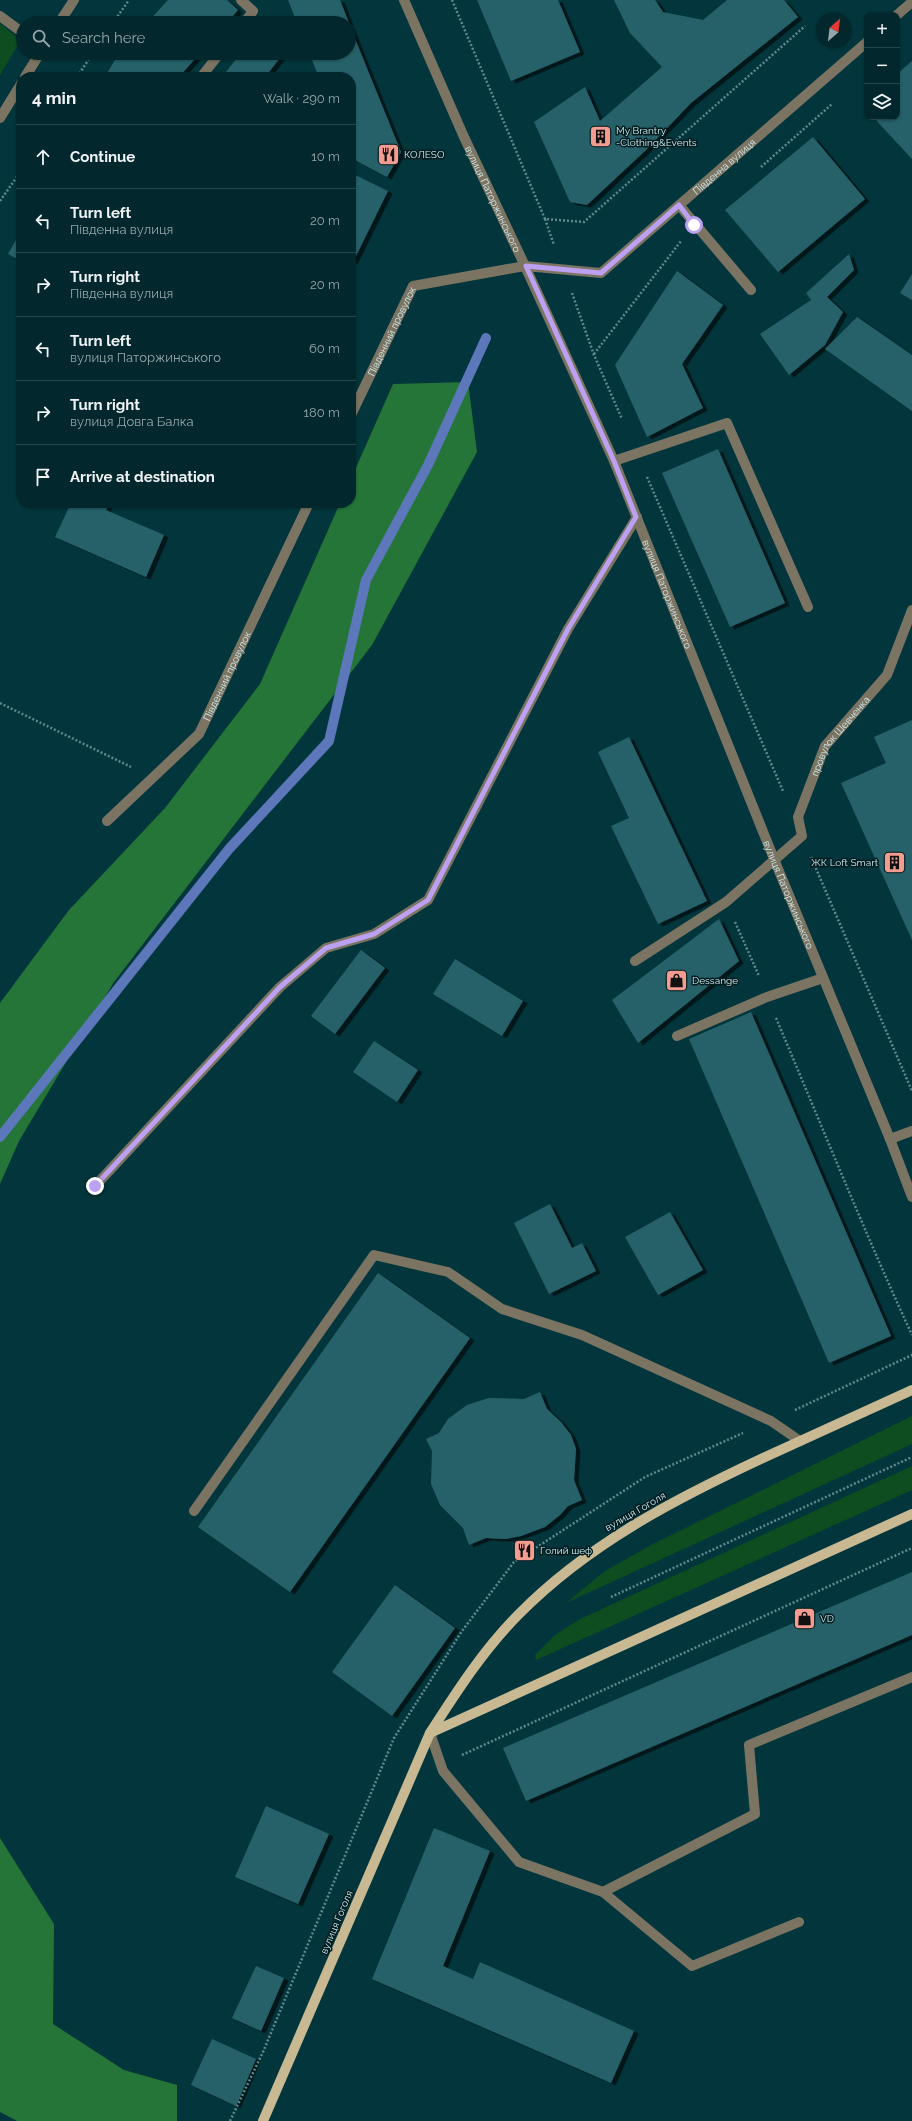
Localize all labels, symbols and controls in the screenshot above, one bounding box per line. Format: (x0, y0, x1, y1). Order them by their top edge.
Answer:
north arrow (816, 12, 852, 48)
map controls (864, 12, 900, 120)
button: + (864, 12, 900, 48)
search box (16, 16, 356, 60)
icon: search (30, 27, 52, 49)
text: Search here (62, 29, 145, 47)
button: − (864, 48, 900, 84)
button: layers (864, 84, 900, 120)
text: 4 min (32, 88, 76, 108)
text: Walk · 290 m (263, 91, 340, 106)
building icon: My Brantry -Clothing&Events (587, 123, 613, 149)
place label: My Brantry -Clothing&Events (616, 125, 697, 148)
street label: Південна вулиця (691, 136, 758, 197)
restaurant icon: КОЛЕSO (376, 141, 402, 167)
street label: вулиця Паторжинського (463, 144, 523, 254)
icon: ahead (32, 146, 54, 168)
text: Continue (70, 148, 135, 166)
text: 10 m (311, 149, 340, 164)
place label: КОЛЕSO (404, 149, 445, 160)
text: Turn left (70, 204, 131, 222)
icon: left (32, 210, 54, 232)
text: 20 m (310, 213, 340, 228)
route start (685, 216, 703, 234)
text: Південна вулиця (70, 222, 173, 237)
text: Turn right (70, 268, 140, 286)
icon: right (32, 274, 54, 296)
text: 20 m (310, 277, 340, 292)
street label: Південний провулок (366, 285, 418, 378)
text: Південна вулиця (70, 286, 173, 301)
text: Turn left (70, 332, 131, 350)
icon: left (32, 338, 54, 360)
text: 60 m (309, 341, 340, 356)
text: вулиця Паторжинського (70, 350, 221, 365)
text: Turn right (70, 396, 140, 414)
icon: right (32, 402, 54, 424)
text: 180 m (304, 405, 340, 420)
text: вулиця Довга Балка (70, 414, 194, 429)
icon: arrive (32, 466, 54, 488)
text: Arrive at destination (70, 468, 215, 486)
street label: вулиця Паторжинського (640, 538, 694, 650)
street label: Південний провулок (201, 629, 253, 723)
street label: провулок Шевченка (809, 694, 872, 778)
street label: вулиця Паторжинського (761, 839, 816, 951)
building icon: ЖК Loft Smart (881, 849, 907, 875)
place label: ЖК Loft Smart (811, 857, 879, 868)
shop icon: Dessange (663, 967, 689, 993)
place label: Dessange (692, 975, 738, 986)
route end (86, 1177, 104, 1195)
street label: вулиця Гоголя (603, 1490, 667, 1533)
restaurant icon: Голий шеф (512, 1537, 538, 1563)
place label: Голий шеф (540, 1545, 592, 1556)
shop icon: VD (791, 1605, 817, 1631)
place label: VD (820, 1613, 834, 1624)
street label: вулиця Гоголя (318, 1889, 355, 1956)

